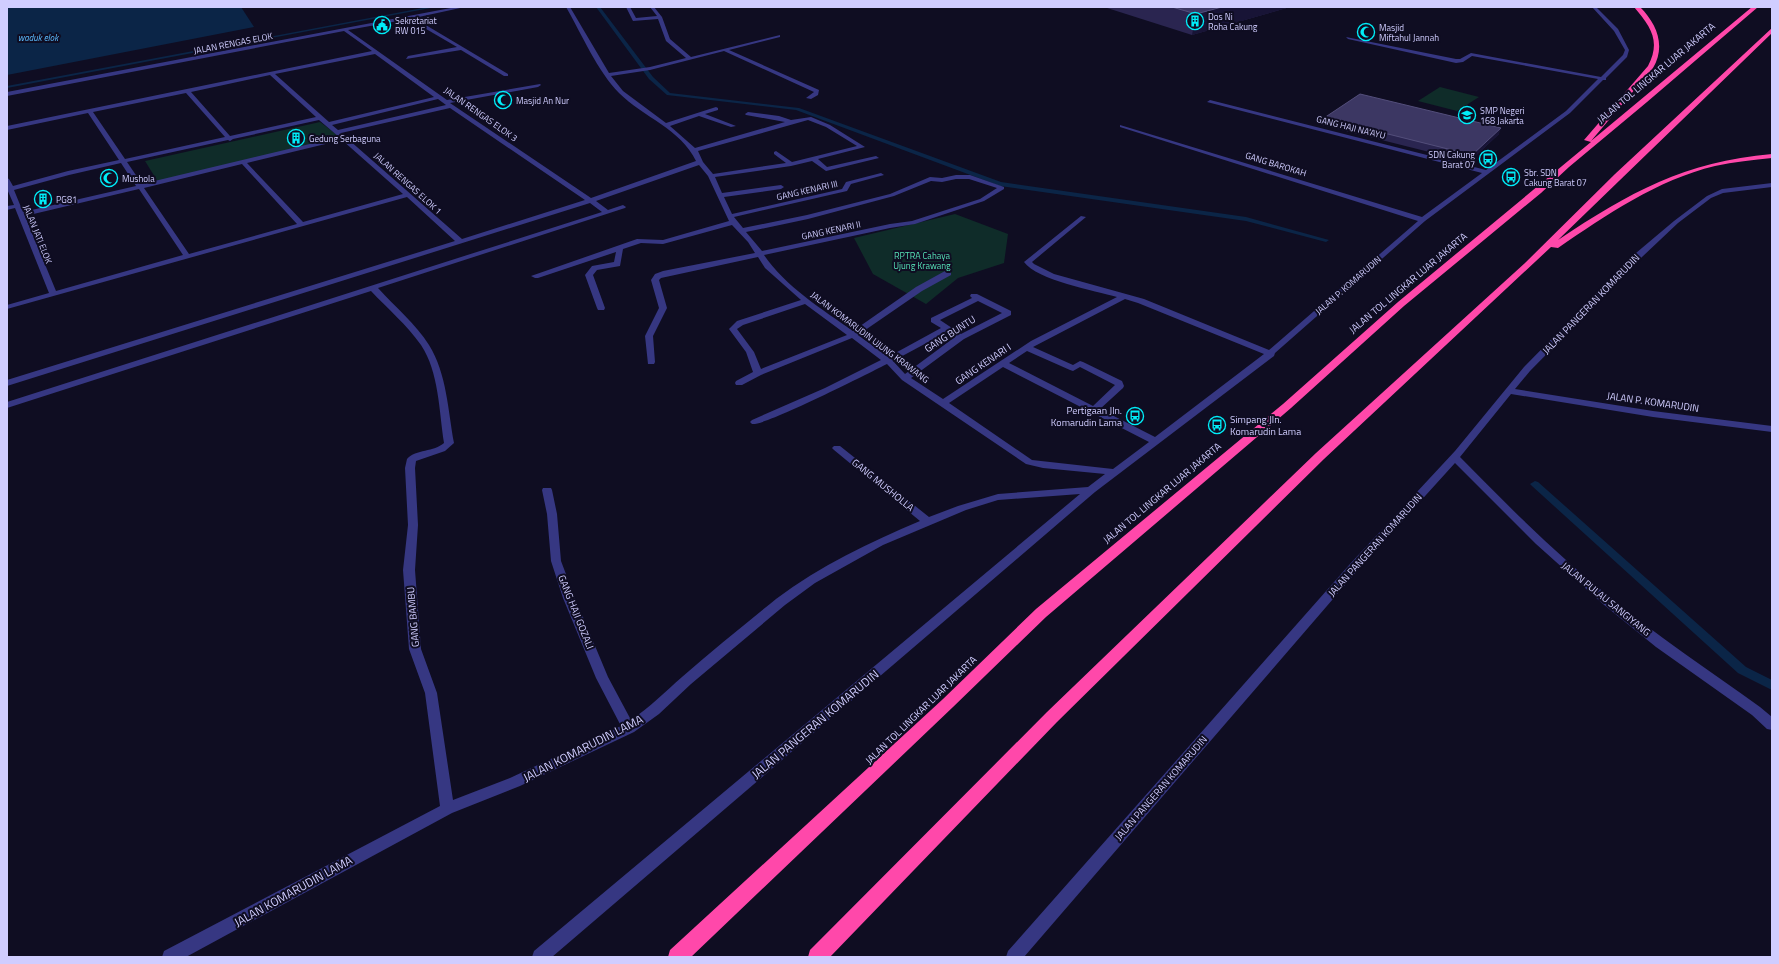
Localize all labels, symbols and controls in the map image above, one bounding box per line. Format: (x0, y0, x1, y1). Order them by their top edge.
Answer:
place label: Dos Ni Roha Cakung (1208, 10, 1258, 33)
building icon: Dos Ni Roha Cakung (1185, 11, 1205, 31)
place label: Sekretariat RW 015 (395, 14, 438, 37)
public building icon: Sekretariat RW 015 (372, 15, 392, 35)
street label: JALAN TOL LINGKAR LUAR JAKARTA (1594, 19, 1718, 127)
place label: Masjid Miftahul Jannah (1379, 21, 1439, 44)
mosque icon: Masjid Miftahul Jannah (1356, 22, 1376, 42)
street label: JALAN RENGAS ELOK (192, 29, 274, 57)
water label: waduk elok (18, 31, 59, 44)
street label: JALAN RENGAS ELOK 3 (442, 84, 520, 144)
mosque icon: Masjid An Nur (493, 90, 513, 110)
place label: Masjid An Nur (516, 94, 569, 107)
place label: SMP Negeri 168 Jakarta (1480, 104, 1525, 127)
school or university icon: SMP Negeri 168 Jakarta (1457, 105, 1477, 125)
street label: GANG HAJI NA'AYU (1315, 112, 1387, 142)
building icon: Gedung Serbaguna (286, 128, 306, 148)
place label: Gedung Serbaguna (309, 132, 381, 145)
place label: SDN Cakung Barat 07 (1428, 148, 1475, 171)
street label: JALAN RENGAS ELOK 1 (371, 149, 445, 217)
street label: GANG BAROKAH (1244, 149, 1308, 179)
bus stop icon: SDN Cakung Barat 07 (1478, 149, 1498, 169)
place label: Sbr. SDN Cakung Barat 07 (1524, 166, 1587, 189)
bus stop icon: Sbr. SDN Cakung Barat 07 (1501, 167, 1521, 187)
mosque icon: Mushola (99, 168, 119, 188)
place label: Mushola (122, 172, 155, 185)
street label: GANG KENARI III (775, 177, 839, 203)
building icon: PG81 (33, 189, 53, 209)
place label: PG81 (56, 193, 77, 206)
street label: JALAN JATI ELOK (20, 203, 56, 265)
street label: GANG KENARI II (800, 217, 862, 243)
street label: JALAN TOL LINGKAR LUAR JAKARTA (1346, 229, 1470, 337)
park label: RPTRA Cahaya Ujung Krawang (893, 249, 951, 272)
street label: JALAN PANGERAN KOMARUDIN (1539, 250, 1643, 358)
street label: JALAN P. KOMARUDIN (1312, 253, 1384, 317)
street label: JALAN KOMARUDIN UJUNG KRAWANG (808, 288, 932, 386)
street label: GANG BUNTU (921, 312, 979, 356)
street label: GANG KENARI I (952, 340, 1014, 388)
street label: JALAN P. KOMARUDIN (1606, 388, 1700, 416)
place label: Pertigaan Jln. Komarudin Lama (1051, 403, 1122, 430)
bus stop icon: Pertigaan Jln. Komarudin Lama (1125, 406, 1145, 426)
place label: Simpang Jln. Komarudin Lama (1230, 412, 1301, 439)
bus stop icon: Simpang Jln. Komarudin Lama (1207, 415, 1227, 435)
street label: JALAN TOL LINGKAR LUAR JAKARTA (1100, 439, 1224, 547)
street label: GANG MUSHOLLA (849, 455, 917, 515)
street label: JALAN PANGERAN KOMARUDIN (1324, 490, 1426, 600)
street label: JALAN PULAU SANGIYANG (1558, 558, 1654, 640)
street label: GANG HAJI GOZALI (554, 573, 598, 651)
street label: GANG BAMBU (403, 586, 423, 648)
street label: JALAN TOL LINGKAR LUAR JAKARTA (862, 652, 980, 768)
street label: JALAN PANGERAN KOMARUDIN (747, 665, 883, 783)
street label: JALAN KOMARUDIN LAMA (520, 709, 646, 787)
street label: JALAN PANGERAN KOMARUDIN (1111, 732, 1211, 844)
street label: JALAN KOMARUDIN LAMA (230, 851, 356, 931)

